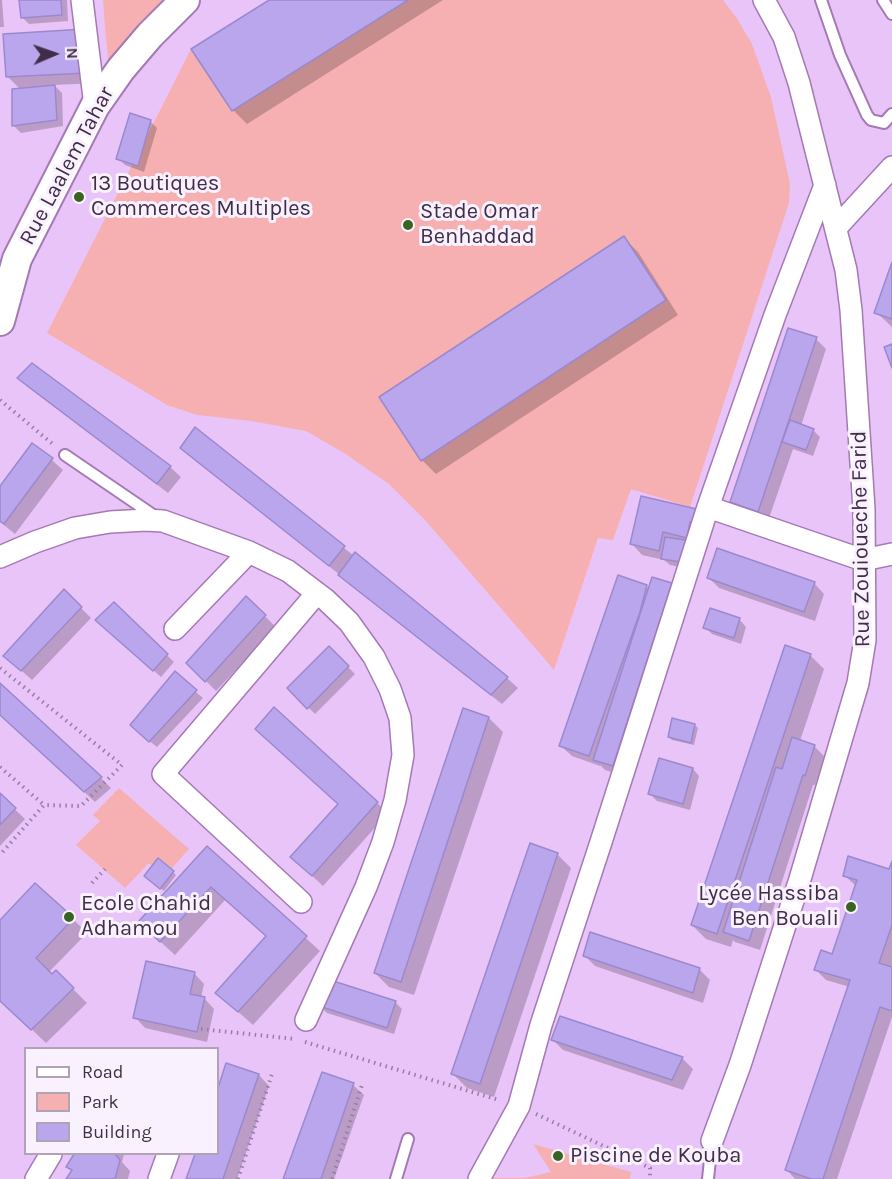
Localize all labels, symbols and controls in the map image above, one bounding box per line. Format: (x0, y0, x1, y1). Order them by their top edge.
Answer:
north arrow (24, 24, 84, 84)
text: N (63, 47, 82, 59)
street label: Rue Laalem Tahar (14, 82, 120, 250)
place label: 13 Boutiques Commerces Multiples (91, 171, 311, 222)
marker: 13 Boutiques Commerces Multiples (72, 190, 86, 204)
place label: Stade Omar Benhaddad (420, 199, 538, 250)
marker: Stade Omar Benhaddad (401, 218, 415, 232)
street label: Rue Zouioueche Farid (846, 430, 876, 648)
place label: Lycée Hassiba Ben Bouali (698, 881, 839, 932)
place label: Ecole Chahid Adhamou (81, 891, 211, 942)
marker: Lycée Hassiba Ben Bouali (844, 900, 858, 914)
marker: Ecole Chahid Adhamou (62, 910, 76, 924)
legend (24, 1047, 219, 1155)
text: Road (82, 1061, 123, 1083)
text: Park (82, 1091, 119, 1113)
text: Building (82, 1121, 152, 1143)
place label: Piscine de Kouba (570, 1143, 741, 1169)
marker: Piscine de Kouba (551, 1149, 565, 1163)

